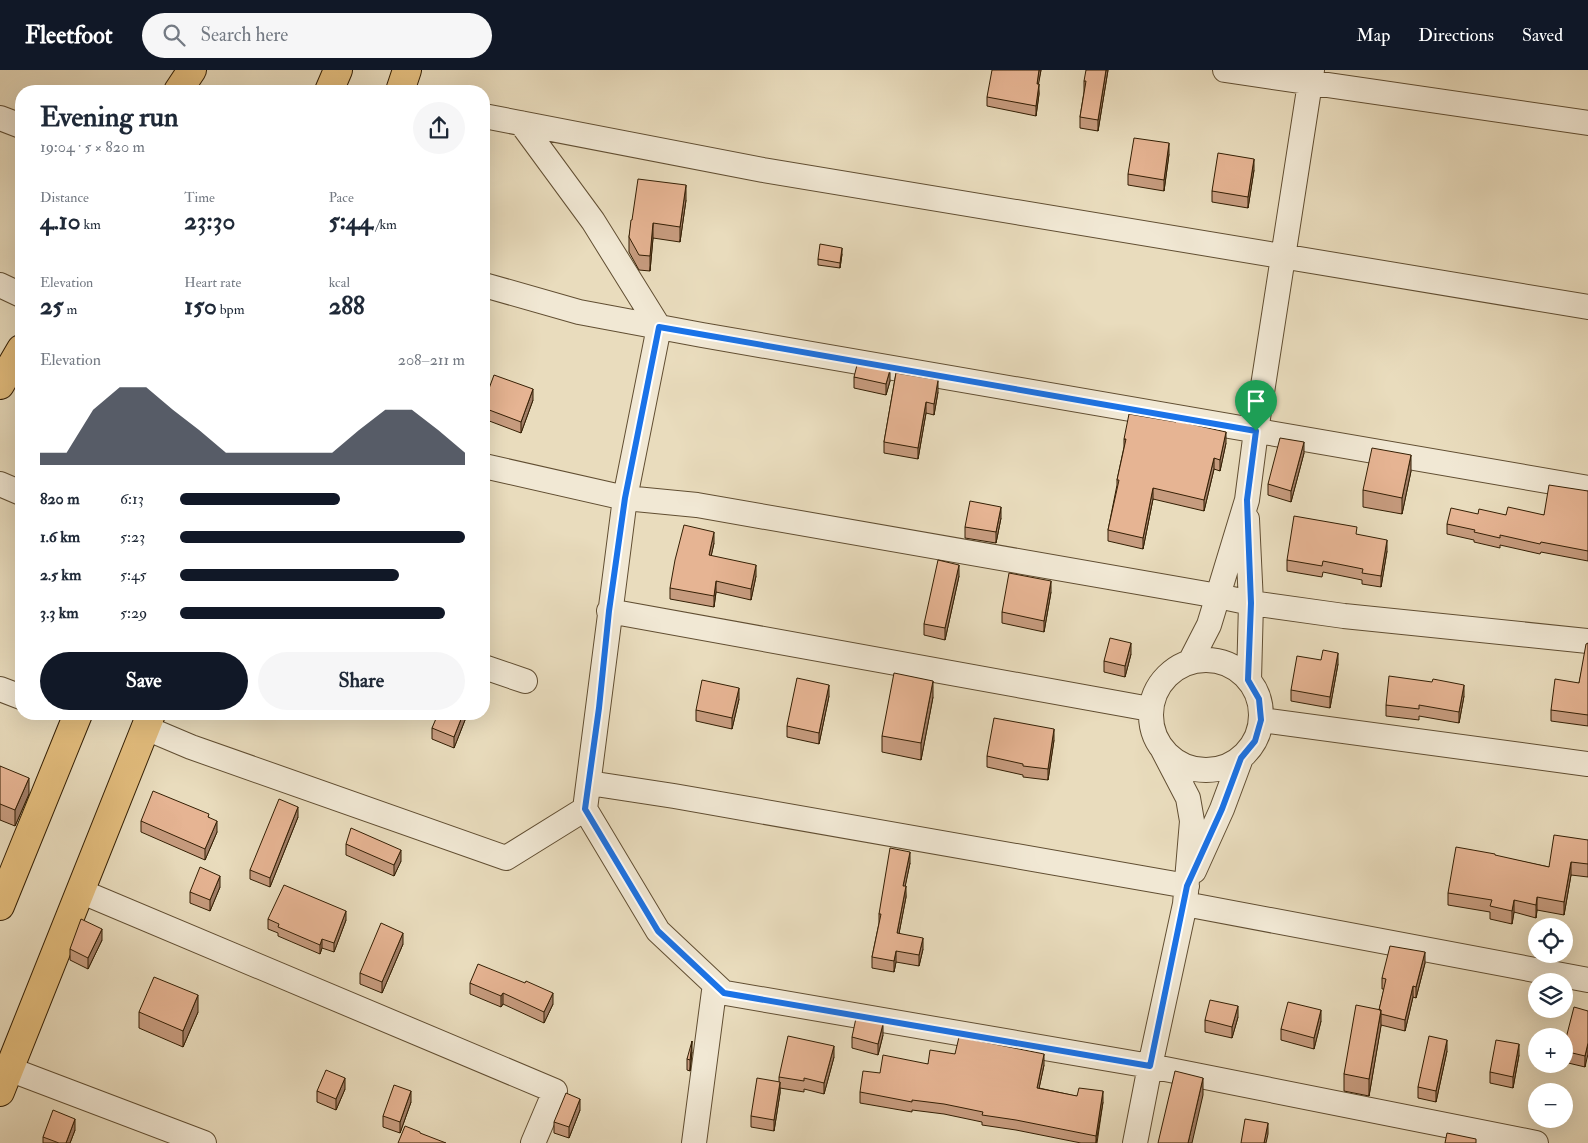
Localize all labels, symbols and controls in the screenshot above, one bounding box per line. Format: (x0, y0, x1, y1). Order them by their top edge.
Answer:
search box (142, 13, 492, 58)
text: Fleetfoot (25, 20, 112, 51)
icon: search (160, 21, 188, 49)
text: Search here (200, 23, 288, 47)
text: Map (1357, 24, 1390, 47)
text: Directions (1418, 24, 1494, 47)
text: Saved (1522, 24, 1563, 47)
text: Evening run (40, 100, 178, 135)
button: share (413, 102, 465, 154)
text: 19:04 · 5 × 820 m (40, 137, 145, 157)
text: Distance (40, 189, 89, 206)
text: Time (184, 189, 215, 206)
text: Pace (329, 189, 354, 206)
text: 4.10 (40, 206, 80, 237)
text: 23:30 (184, 206, 235, 237)
text: 5:44 (329, 206, 373, 237)
text: km (80, 216, 101, 233)
text: /km (373, 216, 397, 233)
text: Elevation (40, 274, 93, 291)
text: Heart rate (184, 274, 241, 291)
text: kcal (329, 274, 350, 291)
text: 25 (40, 291, 64, 322)
text: 150 (184, 291, 217, 322)
text: 288 (329, 291, 365, 322)
text: m (64, 301, 77, 318)
text: bpm (217, 301, 245, 318)
text: Elevation (40, 350, 101, 370)
text: 208–211 m (398, 350, 465, 370)
pin (1235, 380, 1277, 431)
icon: arrive (1242, 387, 1270, 415)
text: 820 m (40, 489, 80, 509)
text: 6:13 (120, 489, 144, 509)
text: 1.6 km (40, 527, 80, 547)
text: 5:23 (120, 527, 145, 547)
text: 2.5 km (40, 565, 81, 585)
text: 5:45 (120, 565, 147, 585)
text: 3.3 km (40, 603, 79, 623)
text: 5:29 (120, 603, 147, 623)
button: Save (40, 652, 248, 710)
button: Share (258, 652, 465, 710)
map controls (1528, 918, 1573, 1128)
button: locate (1528, 918, 1573, 963)
button: layers (1528, 973, 1573, 1018)
button: + (1528, 1028, 1573, 1073)
button: − (1528, 1083, 1573, 1128)

